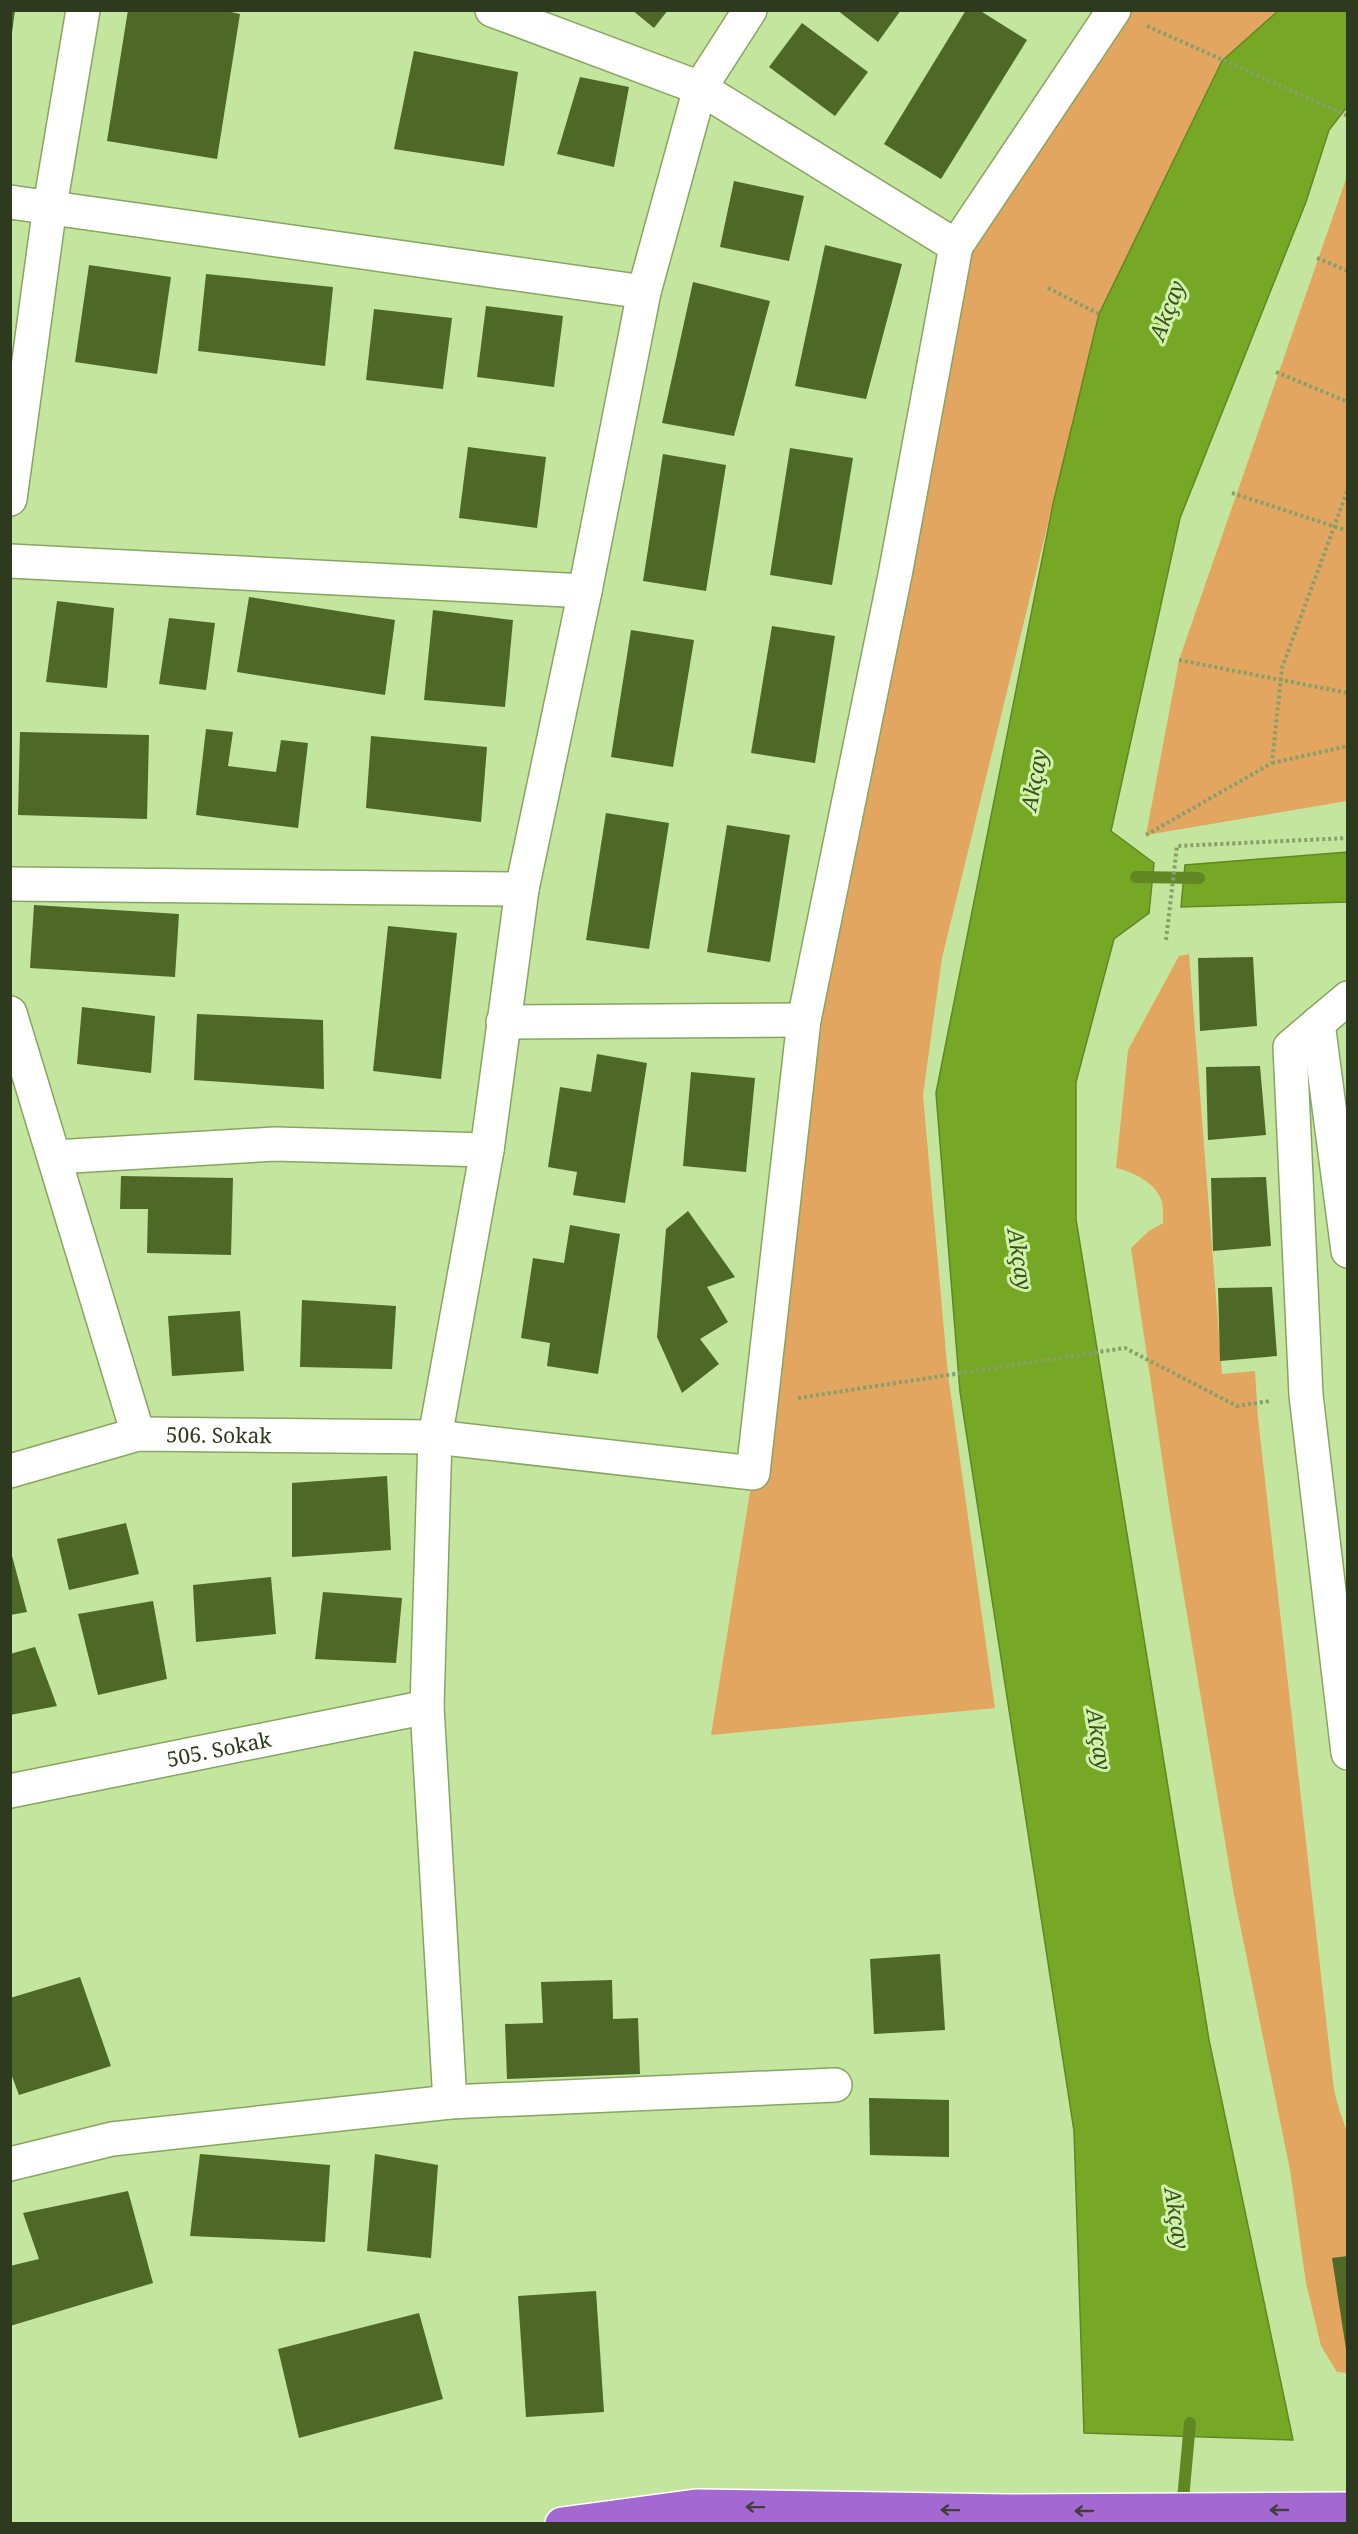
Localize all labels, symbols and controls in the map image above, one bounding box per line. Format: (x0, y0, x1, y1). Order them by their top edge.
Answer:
water label: Akçay (1140, 276, 1191, 346)
water label: Akçay (1012, 747, 1054, 815)
water label: Akçay (1001, 1224, 1041, 1292)
street label: 506. Sokak (166, 1420, 273, 1449)
water label: Akçay (1080, 1704, 1120, 1772)
street label: 505. Sokak (164, 1725, 274, 1773)
water label: Akçay (1158, 2183, 1198, 2251)
one-way arrow (745, 2501, 765, 2513)
one-way arrow (940, 2504, 960, 2516)
one-way arrow (1270, 2504, 1290, 2515)
one-way arrow (1075, 2505, 1095, 2517)

